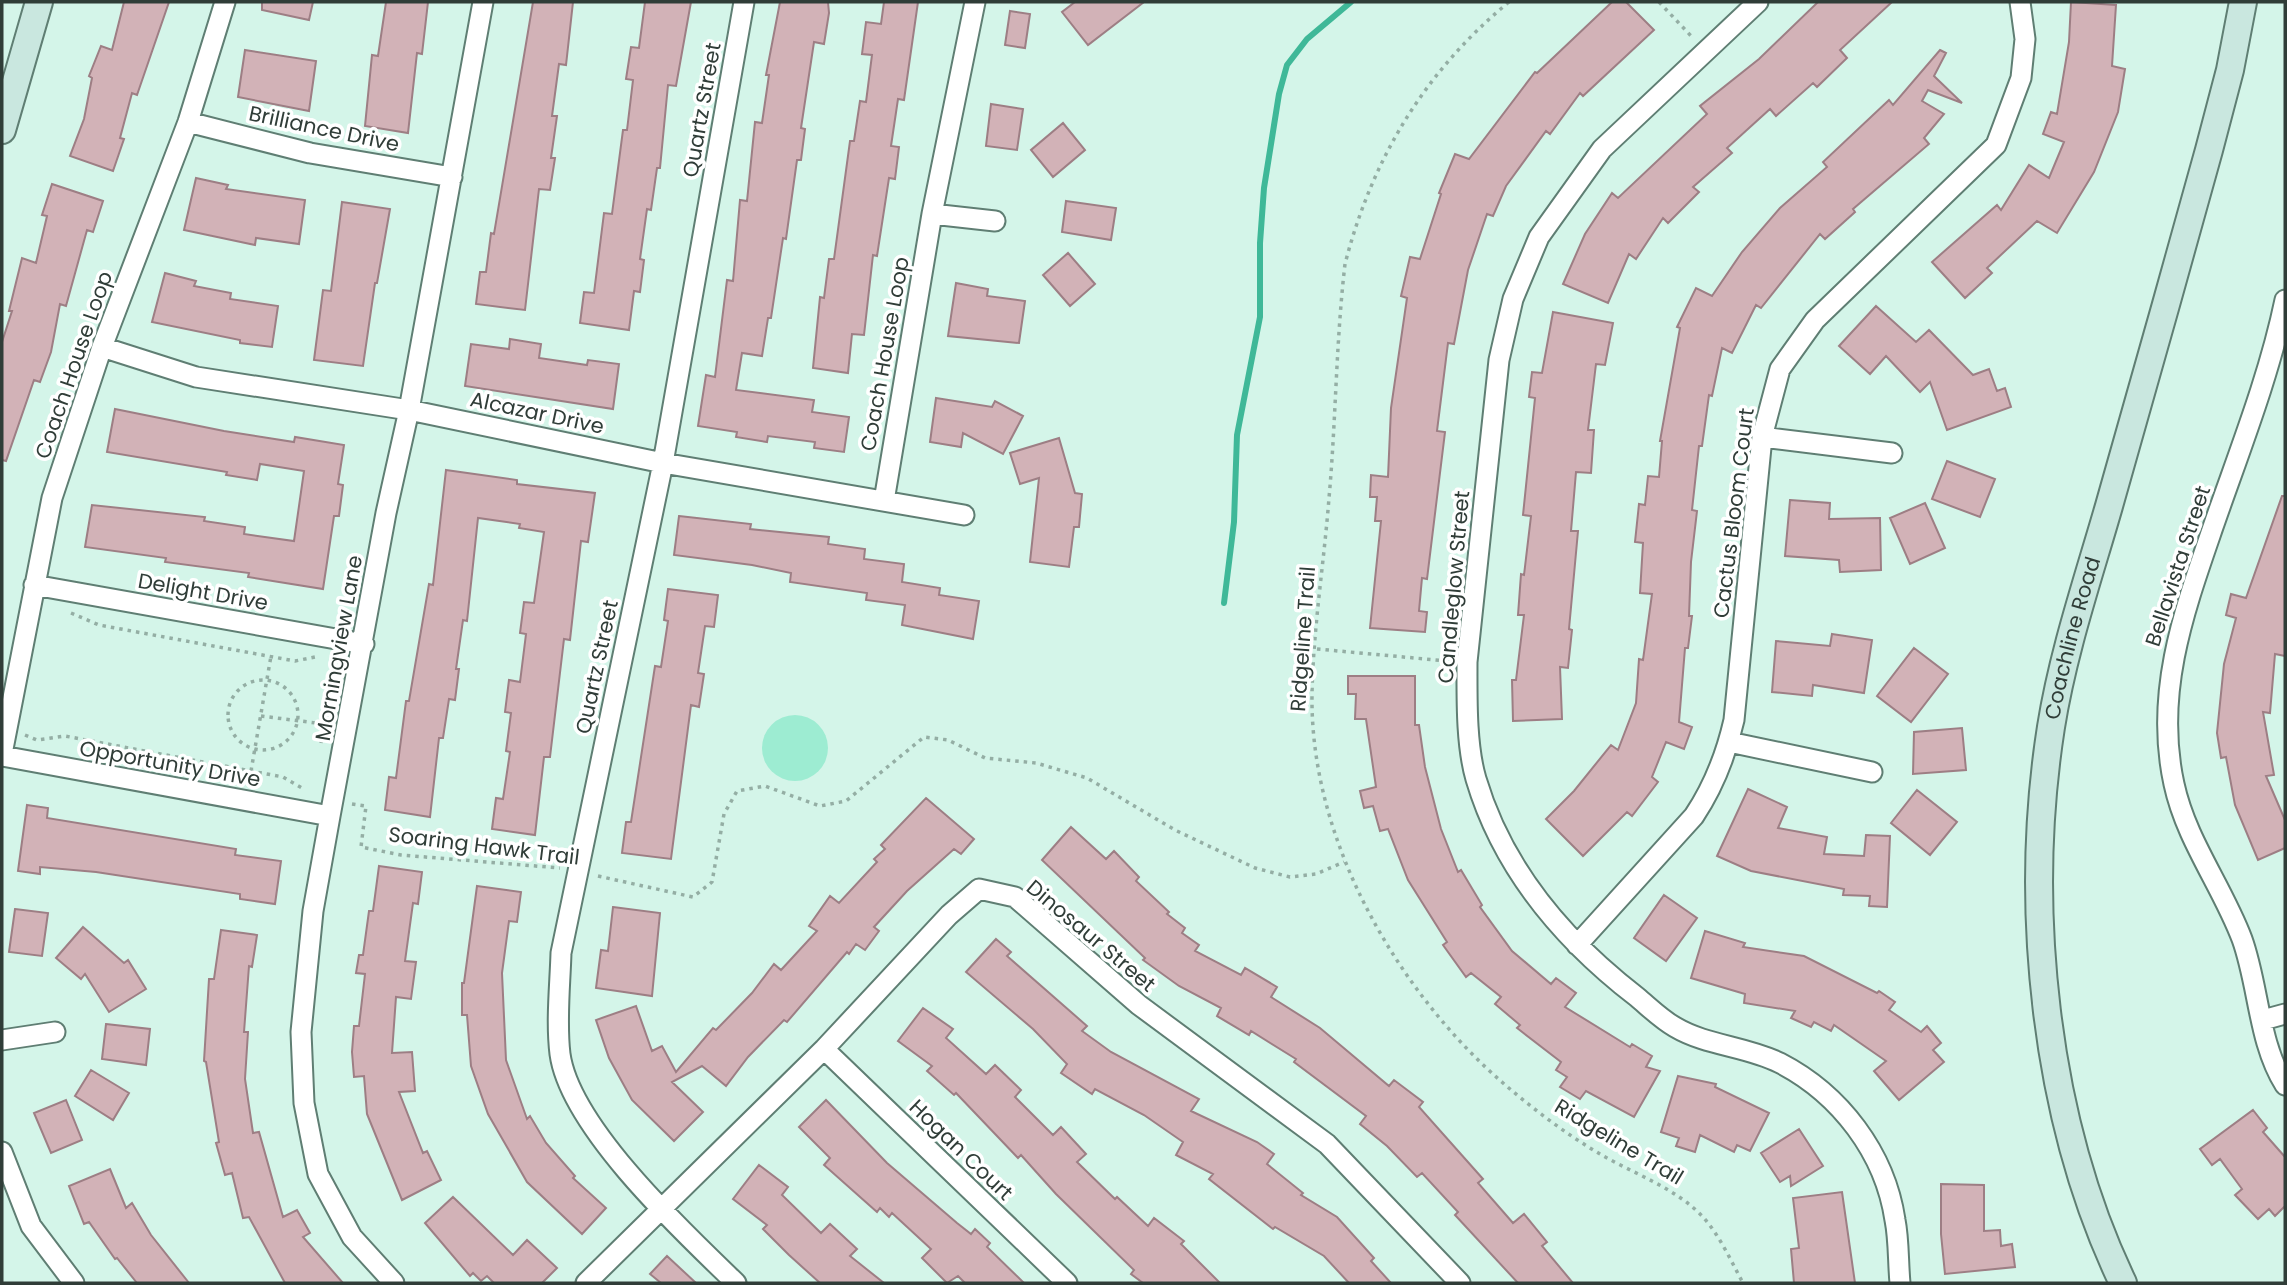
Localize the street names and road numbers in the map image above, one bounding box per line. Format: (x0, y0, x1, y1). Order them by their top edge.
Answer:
street label: Quartz Street (675, 40, 728, 180)
street label: Brilliance Drive (246, 98, 402, 159)
street label: Coach House Loop (853, 254, 916, 453)
street label: Coach House Loop (28, 267, 119, 463)
street label: Alcazar Drive (468, 384, 607, 441)
street label: Cactus Bloom Court (1706, 406, 1761, 620)
street label: Bellavista Street (2138, 482, 2217, 650)
street label: Candleglow Street (1431, 489, 1476, 685)
street label: Morningview Lane (308, 553, 369, 743)
street label: Coachline Road (2037, 553, 2107, 722)
street label: Ridgeline Trail (1283, 565, 1322, 713)
street label: Delight Drive (136, 566, 270, 617)
street label: Quartz Street (568, 597, 625, 737)
street label: Opportunity Drive (77, 733, 263, 794)
street label: Soaring Hawk Trail (387, 819, 581, 872)
street label: Dinosaur Street (1021, 873, 1162, 998)
street label: Ridgeline Trail (1549, 1092, 1689, 1191)
street label: Hogan Court (903, 1093, 1020, 1207)

